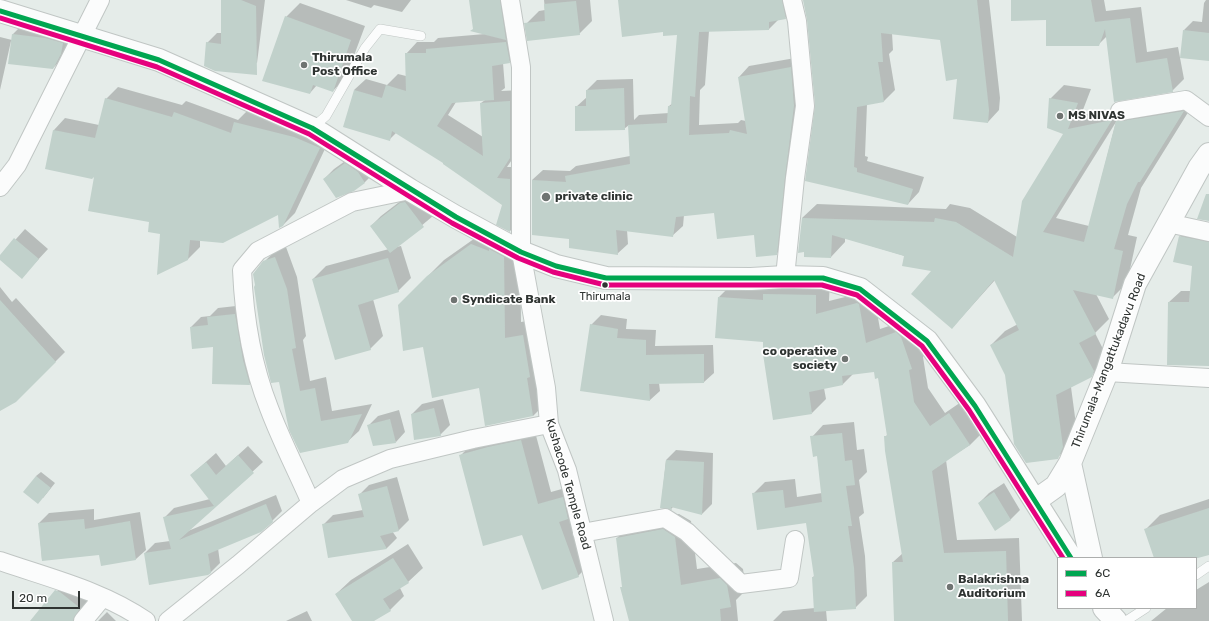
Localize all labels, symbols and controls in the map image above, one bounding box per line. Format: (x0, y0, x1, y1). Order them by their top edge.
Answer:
place label: Thirumala Post Office (312, 51, 377, 79)
marker: Thirumala Post Office (299, 60, 309, 70)
place label: MS NIVAS (1068, 109, 1125, 123)
marker: MS NIVAS (1055, 111, 1065, 121)
place label: private clinic (555, 190, 633, 204)
marker: private clinic (540, 191, 552, 203)
street label: Thirumala-Mangattukadavu Road (1069, 271, 1149, 451)
marker: Thirumala (600, 280, 610, 290)
place label: Thirumala (580, 290, 630, 304)
place label: Syndicate Bank (462, 293, 555, 307)
marker: Syndicate Bank (449, 295, 459, 305)
place label: co operative society (763, 345, 837, 373)
marker: co operative society (840, 354, 850, 364)
street label: Kushacode Temple Road (542, 417, 594, 551)
legend (1057, 557, 1197, 609)
text: 6C (1095, 566, 1110, 580)
place label: Balakrishna Auditorium (958, 573, 1029, 601)
marker: Balakrishna Auditorium (945, 582, 955, 592)
scale bar (14, 583, 82, 609)
text: 6A (1095, 586, 1110, 600)
text: 20 m (19, 591, 47, 605)

